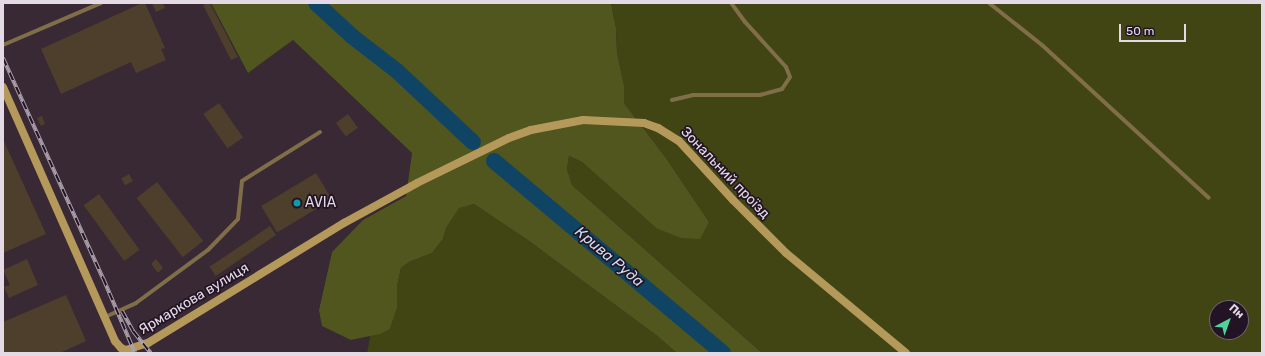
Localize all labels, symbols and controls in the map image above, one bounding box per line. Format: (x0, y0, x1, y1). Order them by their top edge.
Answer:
scale bar (1121, 16, 1188, 42)
text: 50 m (1126, 24, 1154, 38)
street label: Зональний проїзд (677, 124, 773, 222)
place label: AVIA (305, 195, 336, 211)
marker: AVIA (292, 198, 302, 208)
water label: Крива Руда (571, 223, 647, 291)
street label: Ярмаркова вулиця (136, 259, 252, 339)
north arrow (1209, 300, 1249, 340)
text: Пн (1227, 301, 1247, 321)

